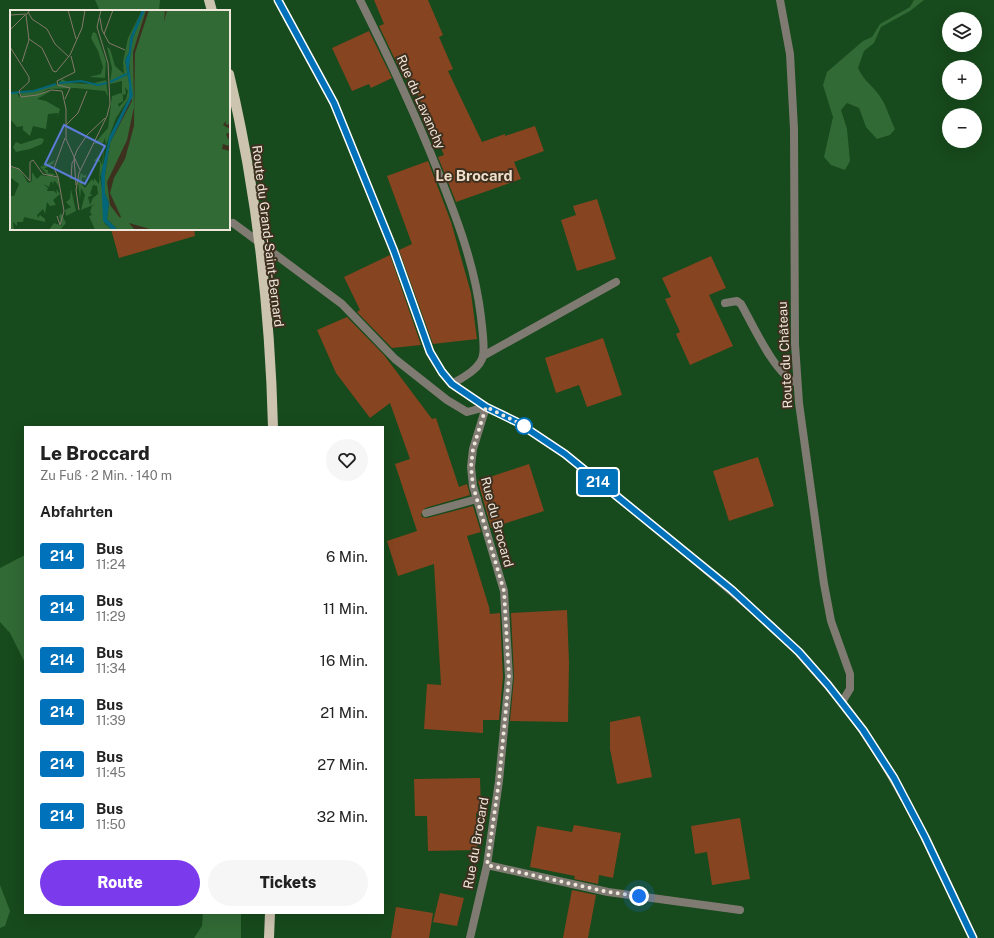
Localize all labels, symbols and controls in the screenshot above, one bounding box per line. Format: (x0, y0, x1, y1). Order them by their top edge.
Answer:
inset map (10, 10, 230, 230)
map controls (942, 12, 982, 148)
button: layers (942, 12, 982, 52)
street label: Rue du Lavanchy (393, 53, 449, 151)
button: + (942, 60, 982, 100)
button: − (942, 108, 982, 148)
street label: Route du Grand-Saint-Bernard (249, 144, 287, 328)
district label: Le Brocard (435, 167, 513, 184)
street label: Route du Château (775, 301, 795, 409)
unlabelled marker (515, 417, 533, 435)
button: heart (326, 439, 368, 481)
text: Le Broccard (40, 442, 150, 464)
text: Zu Fuß · 2 Min. · 140 m (40, 468, 172, 483)
line badge: 214 (575, 469, 621, 495)
text: 214 (586, 474, 610, 490)
street label: Rue du Brocard (478, 475, 516, 569)
text: Abfahrten (40, 503, 113, 520)
text: Bus (96, 540, 123, 557)
text: 214 (50, 548, 74, 564)
text: 6 Min. (326, 548, 368, 565)
text: 11:24 (96, 557, 126, 572)
text: Bus (96, 592, 123, 609)
text: 214 (50, 600, 74, 616)
text: 11 Min. (323, 600, 368, 617)
text: 11:29 (96, 609, 126, 624)
text: Bus (96, 644, 123, 661)
text: 214 (50, 652, 74, 668)
text: 16 Min. (320, 652, 368, 669)
text: 11:34 (96, 661, 126, 676)
text: Bus (96, 696, 123, 713)
text: 214 (50, 704, 74, 720)
text: 21 Min. (320, 704, 368, 721)
text: 11:39 (96, 713, 126, 728)
text: Bus (96, 748, 123, 765)
text: 214 (50, 756, 74, 772)
text: 27 Min. (317, 756, 368, 773)
text: 11:45 (96, 765, 126, 780)
street label: Rue du Brocard (461, 796, 491, 890)
text: Bus (96, 800, 123, 817)
text: 214 (50, 808, 74, 824)
text: 32 Min. (317, 808, 368, 825)
text: 11:50 (96, 817, 126, 832)
button: Route (40, 860, 200, 906)
button: Tickets (208, 860, 368, 906)
your location (629, 886, 649, 906)

